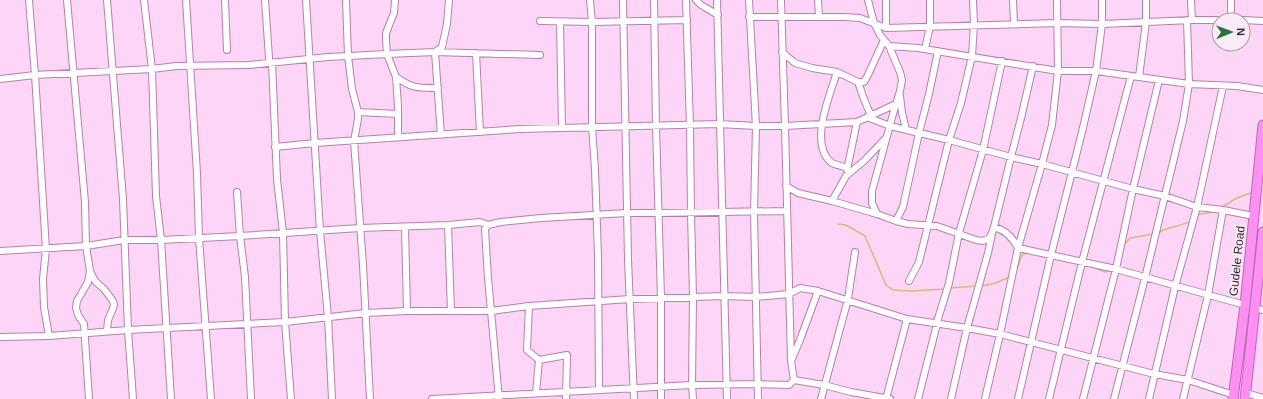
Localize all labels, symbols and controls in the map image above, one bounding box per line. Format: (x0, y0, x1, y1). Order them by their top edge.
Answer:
north arrow (1211, 12, 1251, 52)
text: N (1235, 28, 1247, 36)
street label: Gudele Road (1226, 225, 1248, 297)

